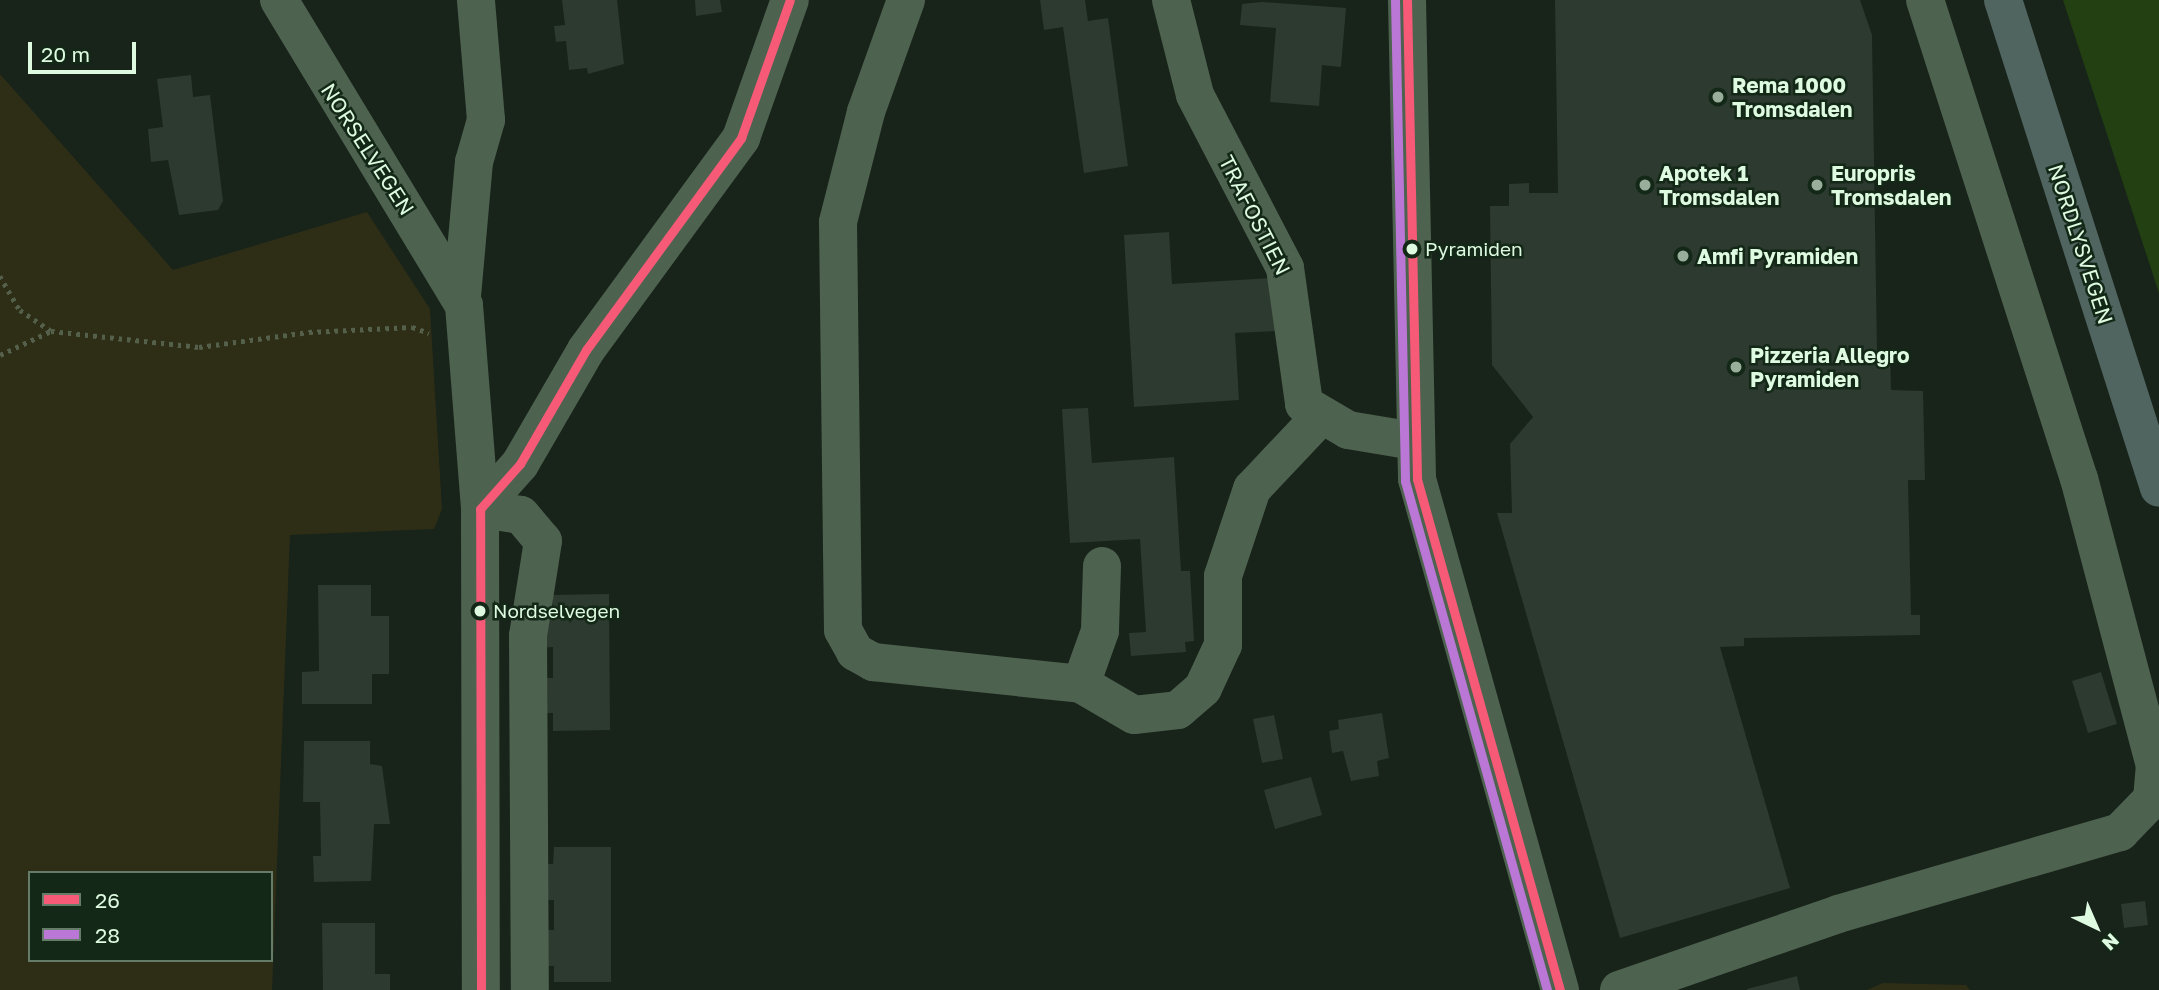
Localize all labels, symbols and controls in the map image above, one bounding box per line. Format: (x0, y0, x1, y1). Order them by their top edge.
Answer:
scale bar (32, 28, 140, 72)
text: 20 m (41, 41, 90, 67)
place label: Rema 1000 Tromsdalen (1732, 72, 1853, 122)
street label: NORSELVEGEN (316, 78, 420, 220)
marker: Rema 1000 Tromsdalen (1710, 89, 1726, 105)
street label: TRAFOSTIEN (1214, 151, 1296, 279)
place label: Apotek 1 Tromsdalen (1659, 160, 1780, 210)
place label: Europris Tromsdalen (1831, 160, 1952, 210)
street label: NORDLYSVEGEN (2043, 161, 2119, 327)
marker: Apotek 1 Tromsdalen (1637, 177, 1653, 193)
marker: Europris Tromsdalen (1809, 177, 1825, 193)
place label: Pyramiden (1425, 238, 1523, 260)
marker: Pyramiden (1405, 242, 1419, 256)
place label: Amfi Pyramiden (1697, 243, 1858, 269)
marker: Amfi Pyramiden (1675, 248, 1691, 264)
place label: Pizzeria Allegro Pyramiden (1750, 342, 1910, 392)
marker: Pizzeria Allegro Pyramiden (1728, 359, 1744, 375)
place label: Nordselvegen (493, 600, 620, 622)
marker: Nordselvegen (473, 604, 487, 618)
legend (28, 871, 273, 962)
text: 26 (95, 887, 120, 913)
north arrow (2061, 892, 2131, 962)
text: 28 (95, 922, 120, 948)
text: N (2098, 929, 2124, 956)

